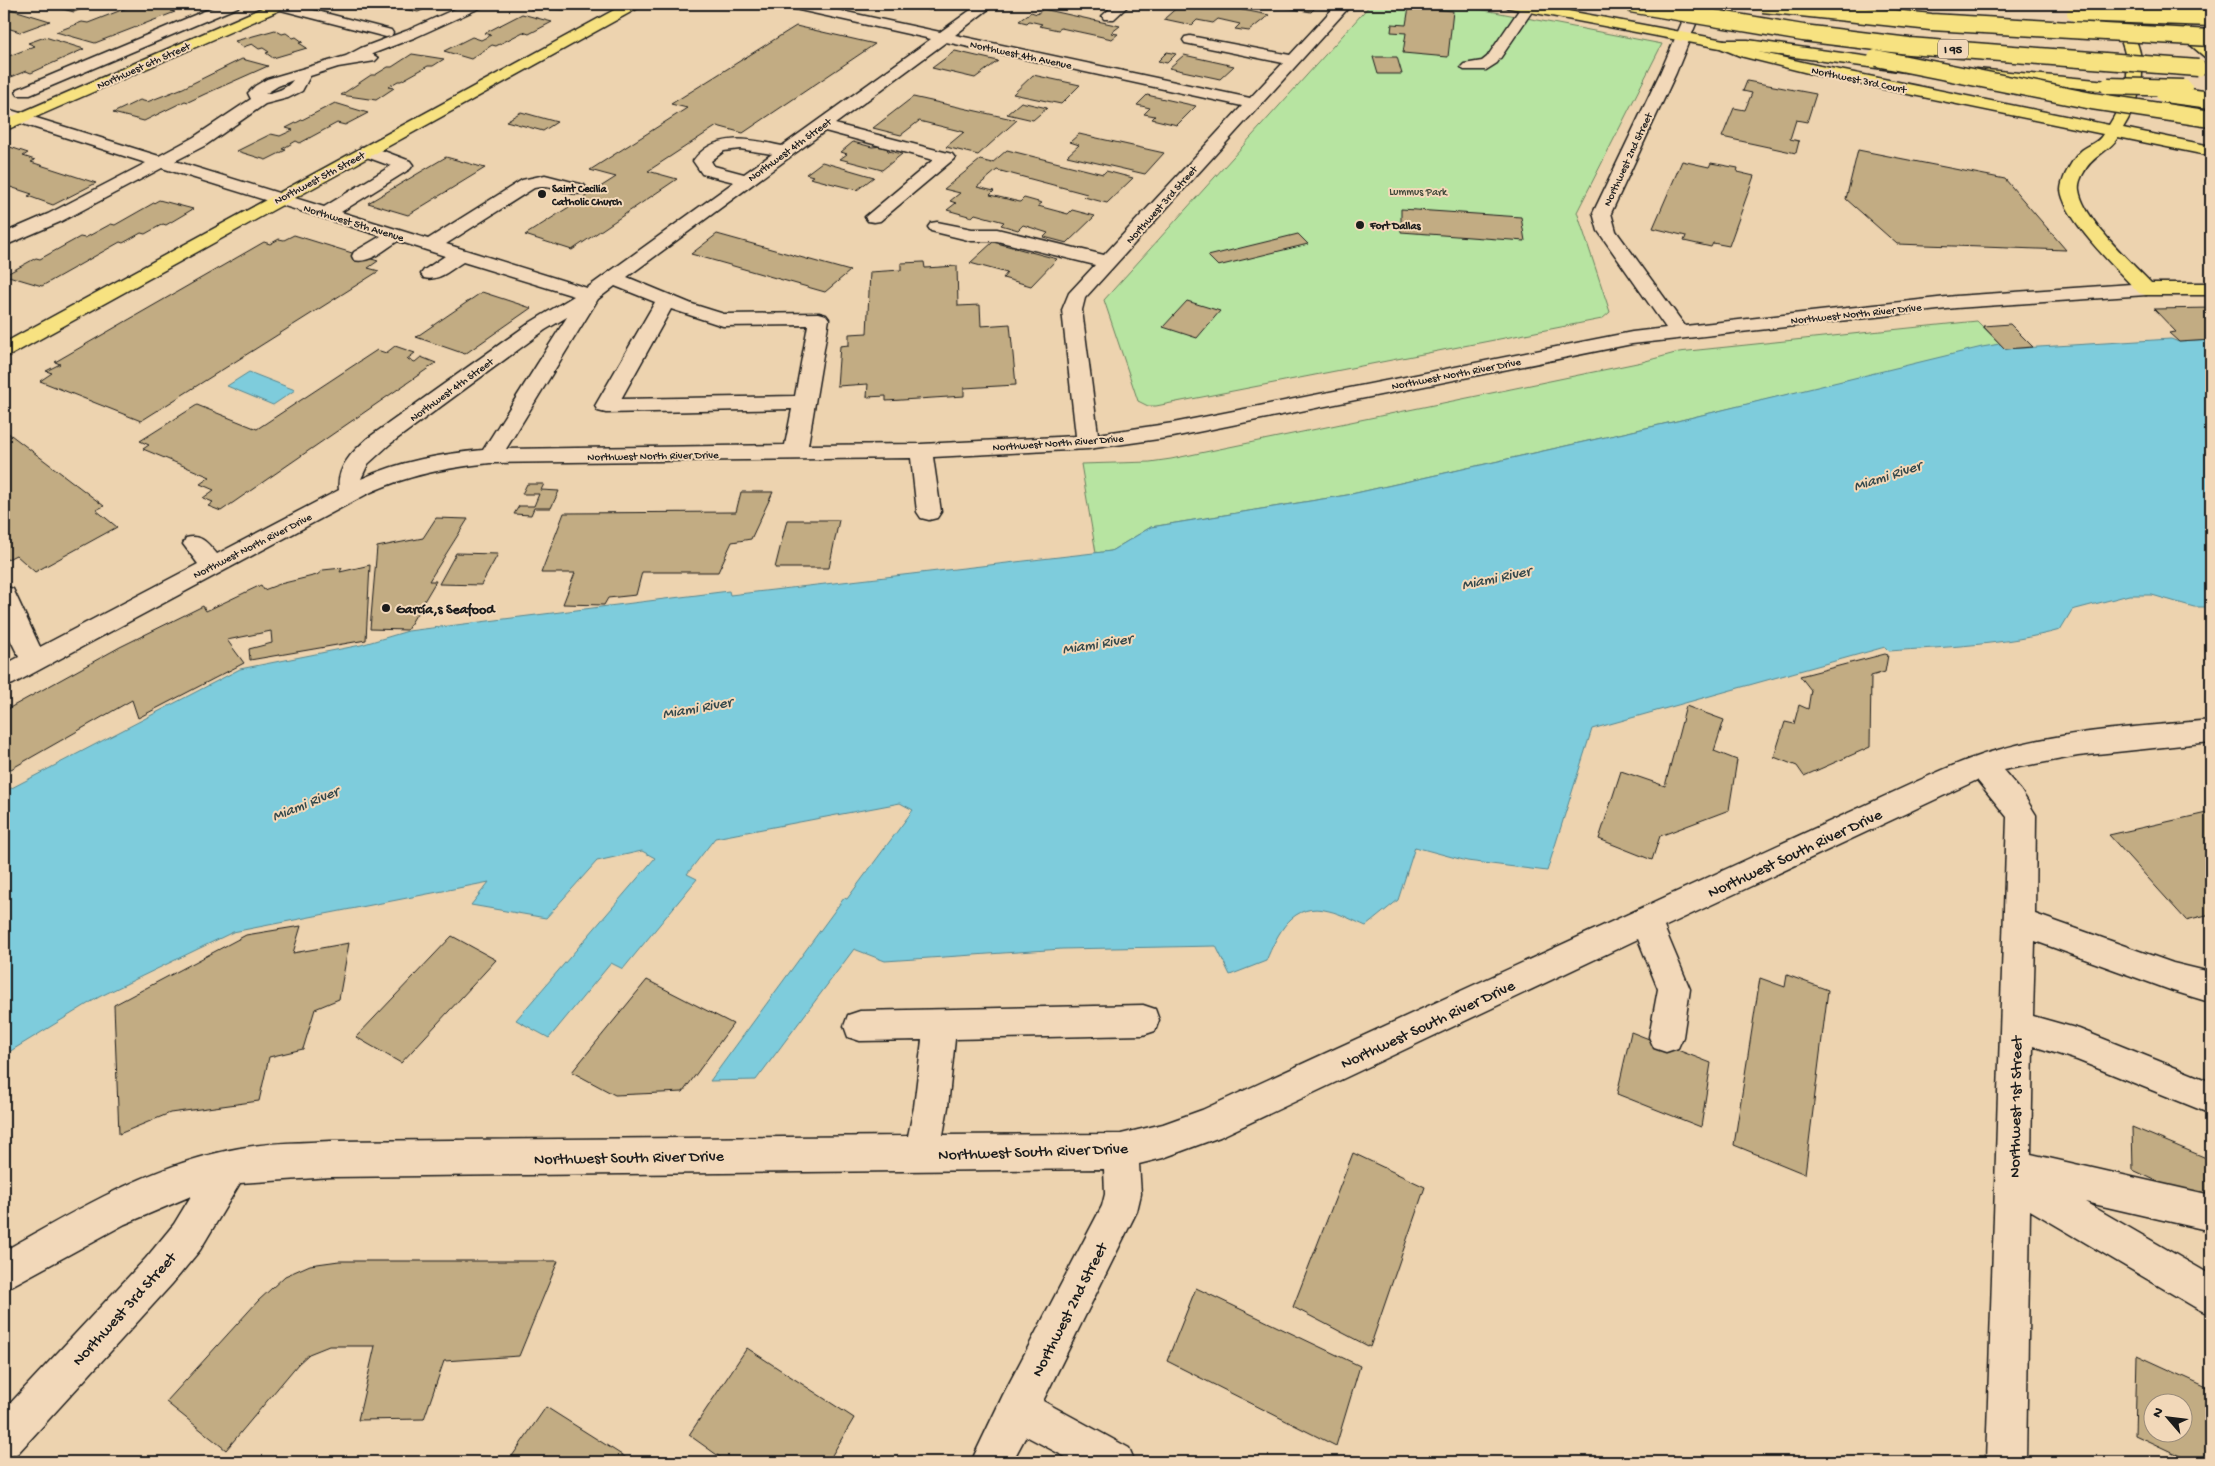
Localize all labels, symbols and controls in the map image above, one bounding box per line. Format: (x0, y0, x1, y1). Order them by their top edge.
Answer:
street label: Northwest 4th Avenue (969, 39, 1073, 73)
street label: Northwest 6th Street (95, 40, 194, 93)
road number: I 95 (1938, 40, 1968, 59)
street label: Northwest 3rd Court (1810, 65, 1908, 97)
street label: Northwest 2nd Street (1602, 110, 1656, 208)
street label: Northwest 4th Street (746, 115, 835, 185)
street label: Northwest 5th Street (273, 149, 369, 208)
street label: Northwest 3rd Street (1124, 163, 1202, 247)
place label: Saint Cecilia Catholic Church (551, 183, 622, 209)
park label: Lummus Park (1389, 187, 1448, 199)
marker: Saint Cecilia Catholic Church (536, 188, 548, 200)
street label: Northwest 5th Avenue (302, 203, 405, 245)
marker: Fort Dallas (1354, 219, 1366, 231)
place label: Fort Dallas (1369, 220, 1422, 233)
street label: Northwest North River Drive (1790, 302, 1923, 328)
street label: Northwest 4th Street (408, 355, 497, 425)
street label: Northwest North River Drive (1391, 356, 1522, 393)
street label: Northwest North River Drive (992, 433, 1124, 455)
street label: Northwest North River Drive (587, 450, 719, 464)
water label: Miami River (1851, 457, 1926, 496)
street label: Northwest North River Drive (192, 511, 314, 582)
water label: Miami River (1460, 562, 1535, 595)
marker: García,s Seafood (380, 602, 392, 614)
place label: García,s Seafood (396, 602, 496, 619)
water label: Miami River (1061, 630, 1136, 659)
water label: Miami River (661, 694, 736, 724)
water label: Miami River (270, 782, 344, 826)
street label: Northwest South River Drive (1705, 806, 1886, 904)
street label: Northwest South River Drive (1338, 977, 1519, 1075)
street label: Northwest 1st Street (2007, 1035, 2028, 1178)
street label: Northwest South River Drive (938, 1141, 1129, 1166)
street label: Northwest South River Drive (534, 1148, 725, 1171)
street label: Northwest 2nd Street (1029, 1239, 1114, 1381)
street label: Northwest 3rd Street (70, 1249, 183, 1371)
north arrow (2142, 1394, 2192, 1444)
text: N (2149, 1405, 2168, 1421)

